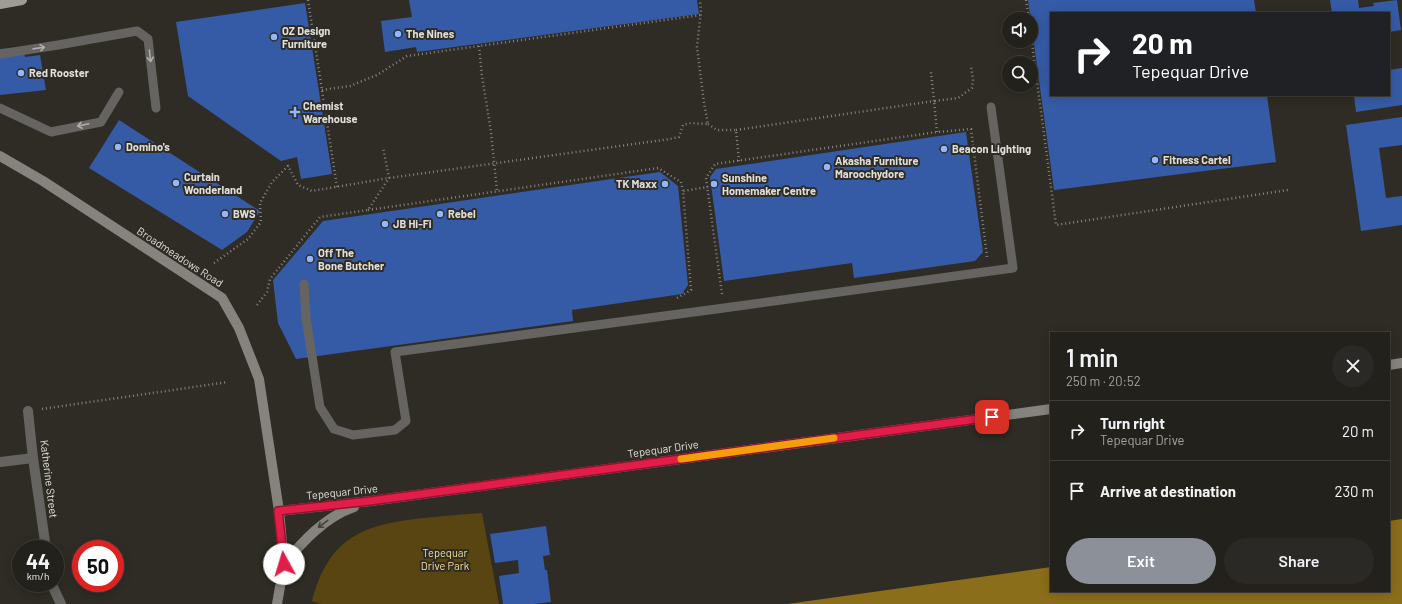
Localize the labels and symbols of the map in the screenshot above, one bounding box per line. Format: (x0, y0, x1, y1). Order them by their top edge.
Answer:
place label: OZ Design Furniture (282, 24, 330, 50)
place label: The Nines (406, 27, 455, 40)
marker: The Nines (393, 29, 403, 39)
marker: OZ Design Furniture (269, 32, 279, 42)
one-way arrow (32, 44, 45, 52)
one-way arrow (146, 49, 153, 62)
place label: Red Rooster (29, 66, 90, 79)
marker: Red Rooster (16, 68, 26, 78)
place label: Chemist Warehouse (303, 99, 358, 125)
marker: Chemist Warehouse (290, 107, 300, 117)
one-way arrow (77, 122, 90, 130)
place label: Domino's (126, 140, 170, 153)
marker: Domino's (113, 142, 123, 152)
place label: Beacon Lighting (952, 142, 1031, 155)
marker: Beacon Lighting (939, 144, 949, 154)
place label: Fitness Cartel (1163, 153, 1231, 166)
place label: Akasha Furniture Maroochydore (835, 154, 918, 180)
marker: Fitness Cartel (1150, 155, 1160, 165)
marker: Akasha Furniture Maroochydore (822, 162, 832, 172)
place label: Curtain Wonderland (184, 170, 242, 196)
place label: Sunshine Homemaker Centre (722, 171, 816, 197)
place label: TK Maxx (616, 177, 657, 190)
marker: Curtain Wonderland (171, 178, 181, 188)
marker: TK Maxx (660, 179, 670, 189)
marker: Sunshine Homemaker Centre (709, 179, 719, 189)
place label: BWS (233, 207, 256, 220)
place label: Rebel (448, 207, 476, 220)
marker: BWS (220, 209, 230, 219)
marker: Rebel (435, 209, 445, 219)
place label: JB Hi-Fi (393, 217, 432, 230)
marker: JB Hi-Fi (380, 219, 390, 229)
street label: Broadmeadows Road (135, 224, 226, 289)
place label: Off The Bone Butcher (318, 246, 385, 272)
marker: Off The Bone Butcher (305, 254, 315, 264)
pin (975, 400, 1009, 434)
street label: Tepequar Drive (627, 437, 699, 460)
street label: Katherine Street (38, 439, 61, 519)
street label: Tepequar Drive (306, 481, 378, 502)
one-way arrow (318, 520, 329, 528)
speed limit sign: 50 (72, 540, 124, 592)
position arrow (263, 543, 305, 585)
park label: Tepequar Drive Park (421, 546, 470, 572)

